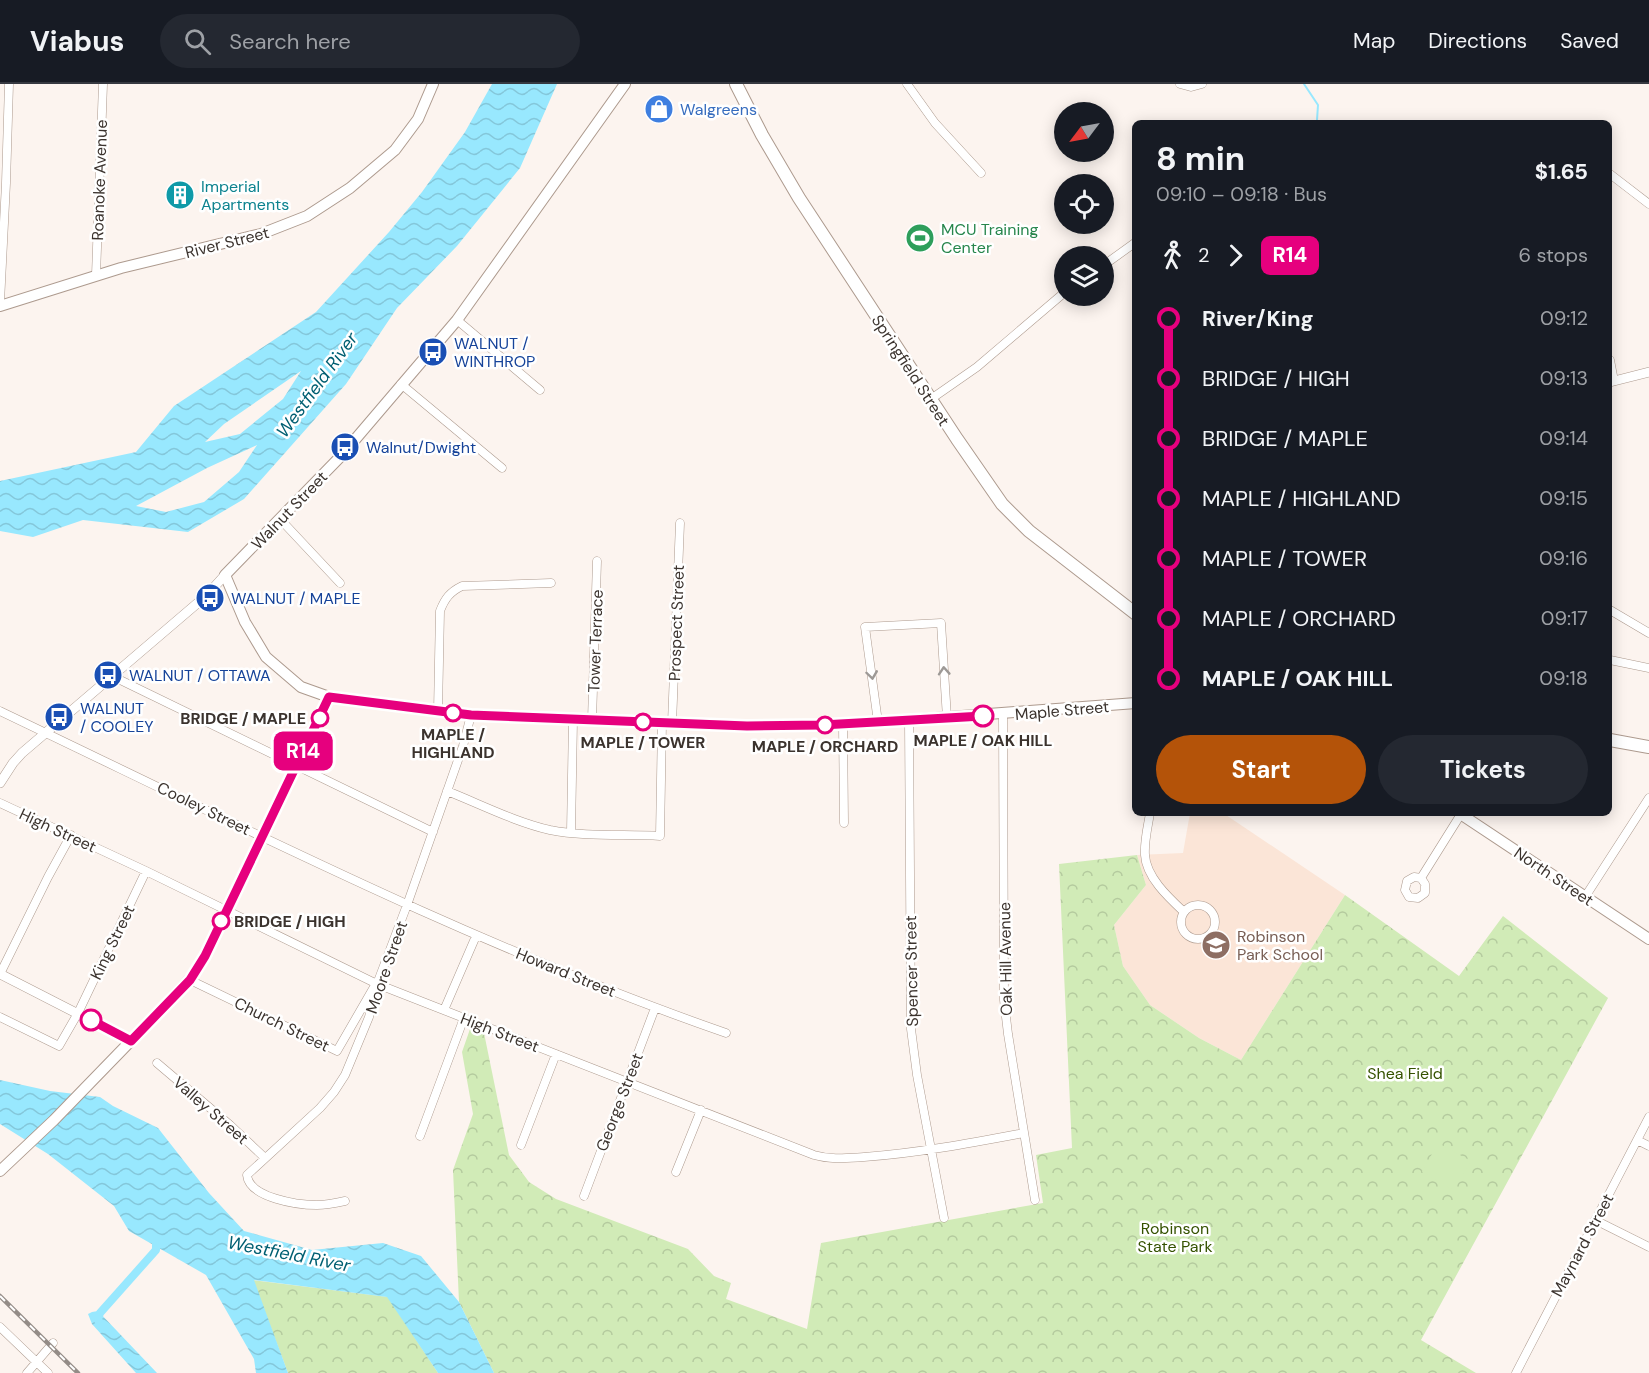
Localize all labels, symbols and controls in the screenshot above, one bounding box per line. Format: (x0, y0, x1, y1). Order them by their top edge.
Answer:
search box (160, 14, 580, 68)
text: Viabus (30, 23, 124, 60)
icon: search (181, 25, 214, 58)
text: Search here (229, 27, 351, 56)
text: Map (1353, 27, 1395, 55)
text: Directions (1428, 27, 1527, 55)
text: Saved (1560, 27, 1619, 55)
shop icon: Walgreens (643, 93, 675, 125)
place label: Walgreens (680, 99, 757, 120)
north arrow (1054, 102, 1114, 162)
map controls (1054, 102, 1114, 306)
street label: Roanoke Avenue (87, 119, 112, 241)
text: 8 min (1156, 137, 1245, 180)
text: $1.65 (1535, 157, 1588, 186)
button: locate (1054, 174, 1114, 234)
place label: Imperial Apartments (201, 176, 289, 215)
building icon: Imperial Apartments (164, 179, 196, 211)
text: 09:10 – 09:18 · Bus (1156, 181, 1327, 207)
place label: MCU Training Center (941, 219, 1038, 258)
street label: River Street (183, 222, 271, 263)
sports icon: MCU Training Center (904, 222, 936, 254)
icon: walk (1156, 239, 1189, 272)
icon: forward (1219, 239, 1252, 272)
text: R14 (1273, 241, 1307, 269)
text: 2 (1198, 242, 1210, 268)
text: 6 stops (1519, 242, 1588, 268)
button: layers (1054, 246, 1114, 306)
text: River/King (1202, 304, 1314, 333)
text: 09:12 (1540, 305, 1588, 331)
street label: Springfield Street (867, 311, 954, 430)
water label: Westfield River (271, 326, 364, 443)
place label: WALNUT / WINTHROP (454, 333, 535, 372)
bus stop icon: WALNUT / WINTHROP (417, 336, 449, 368)
text: BRIDGE / HIGH (1202, 364, 1350, 393)
text: 09:13 (1540, 365, 1588, 391)
text: BRIDGE / MAPLE (1202, 424, 1368, 453)
text: 09:14 (1539, 425, 1588, 451)
bus stop icon: Walnut/Dwight (329, 431, 361, 463)
place label: Walnut/Dwight (366, 437, 476, 458)
street label: Walnut Street (247, 467, 332, 554)
text: MAPLE / HIGHLAND (1202, 484, 1401, 513)
text: 09:15 (1539, 485, 1588, 511)
text: MAPLE / TOWER (1202, 544, 1367, 573)
text: 09:16 (1539, 545, 1588, 571)
street label: Prospect Street (664, 565, 689, 682)
bus stop icon: WALNUT / MAPLE (194, 582, 226, 614)
place label: WALNUT / MAPLE (231, 588, 361, 609)
street label: Tower Terrace (583, 589, 608, 693)
text: MAPLE / ORCHARD (1202, 604, 1396, 633)
text: 09:17 (1541, 605, 1588, 631)
bus stop icon: WALNUT / OTTAWA (92, 659, 124, 691)
text: MAPLE / OAK HILL (1202, 664, 1393, 693)
place label: WALNUT / OTTAWA (129, 665, 271, 686)
text: 09:18 (1539, 665, 1588, 691)
one-way arrow (938, 666, 951, 675)
one-way arrow (865, 670, 877, 679)
street label: Maple Street (1014, 696, 1110, 725)
place label: WALNUT / COOLEY (80, 698, 154, 737)
bus stop icon: WALNUT / COOLEY (43, 701, 75, 733)
marker: MAPLE / HIGHLAND (444, 704, 462, 722)
marker: MAPLE / OAK HILL (972, 705, 994, 727)
place label: BRIDGE / MAPLE (180, 708, 306, 729)
marker: BRIDGE / MAPLE (311, 709, 329, 727)
marker: MAPLE / TOWER (634, 713, 652, 731)
marker: MAPLE / ORCHARD (816, 716, 834, 734)
place label: MAPLE / HIGHLAND (412, 724, 494, 763)
place label: MAPLE / OAK HILL (914, 730, 1053, 751)
line badge: R14 (268, 732, 338, 770)
place label: MAPLE / TOWER (581, 732, 705, 753)
button: Start (1156, 735, 1366, 804)
button: Tickets (1378, 735, 1588, 804)
place label: MAPLE / ORCHARD (752, 736, 898, 757)
text: R14 (286, 737, 320, 765)
street label: Cooley Street (154, 777, 254, 840)
street label: High Street (16, 804, 100, 857)
street label: North Street (1510, 842, 1598, 911)
street label: King Street (85, 901, 140, 983)
street label: Oak Hill Avenue (994, 902, 1017, 1016)
place label: BRIDGE / HIGH (234, 911, 346, 932)
marker: BRIDGE / HIGH (212, 912, 230, 930)
street label: Spencer Street (900, 915, 923, 1027)
street label: Moore Street (361, 918, 412, 1016)
place label: Robinson Park School (1237, 926, 1323, 965)
school or university icon: Robinson Park School (1200, 929, 1232, 961)
street label: Howard Street (513, 943, 619, 1002)
street label: Church Street (231, 992, 333, 1057)
street label: High Street (458, 1008, 542, 1057)
unlabelled marker (80, 1009, 102, 1031)
street label: George Street (591, 1050, 648, 1154)
park label: Shea Field (1367, 1063, 1443, 1084)
street label: Valley Street (169, 1072, 253, 1149)
street label: Maynard Street (1546, 1190, 1618, 1300)
park label: Robinson State Park (1137, 1218, 1213, 1257)
water label: Westfield River (225, 1230, 354, 1278)

